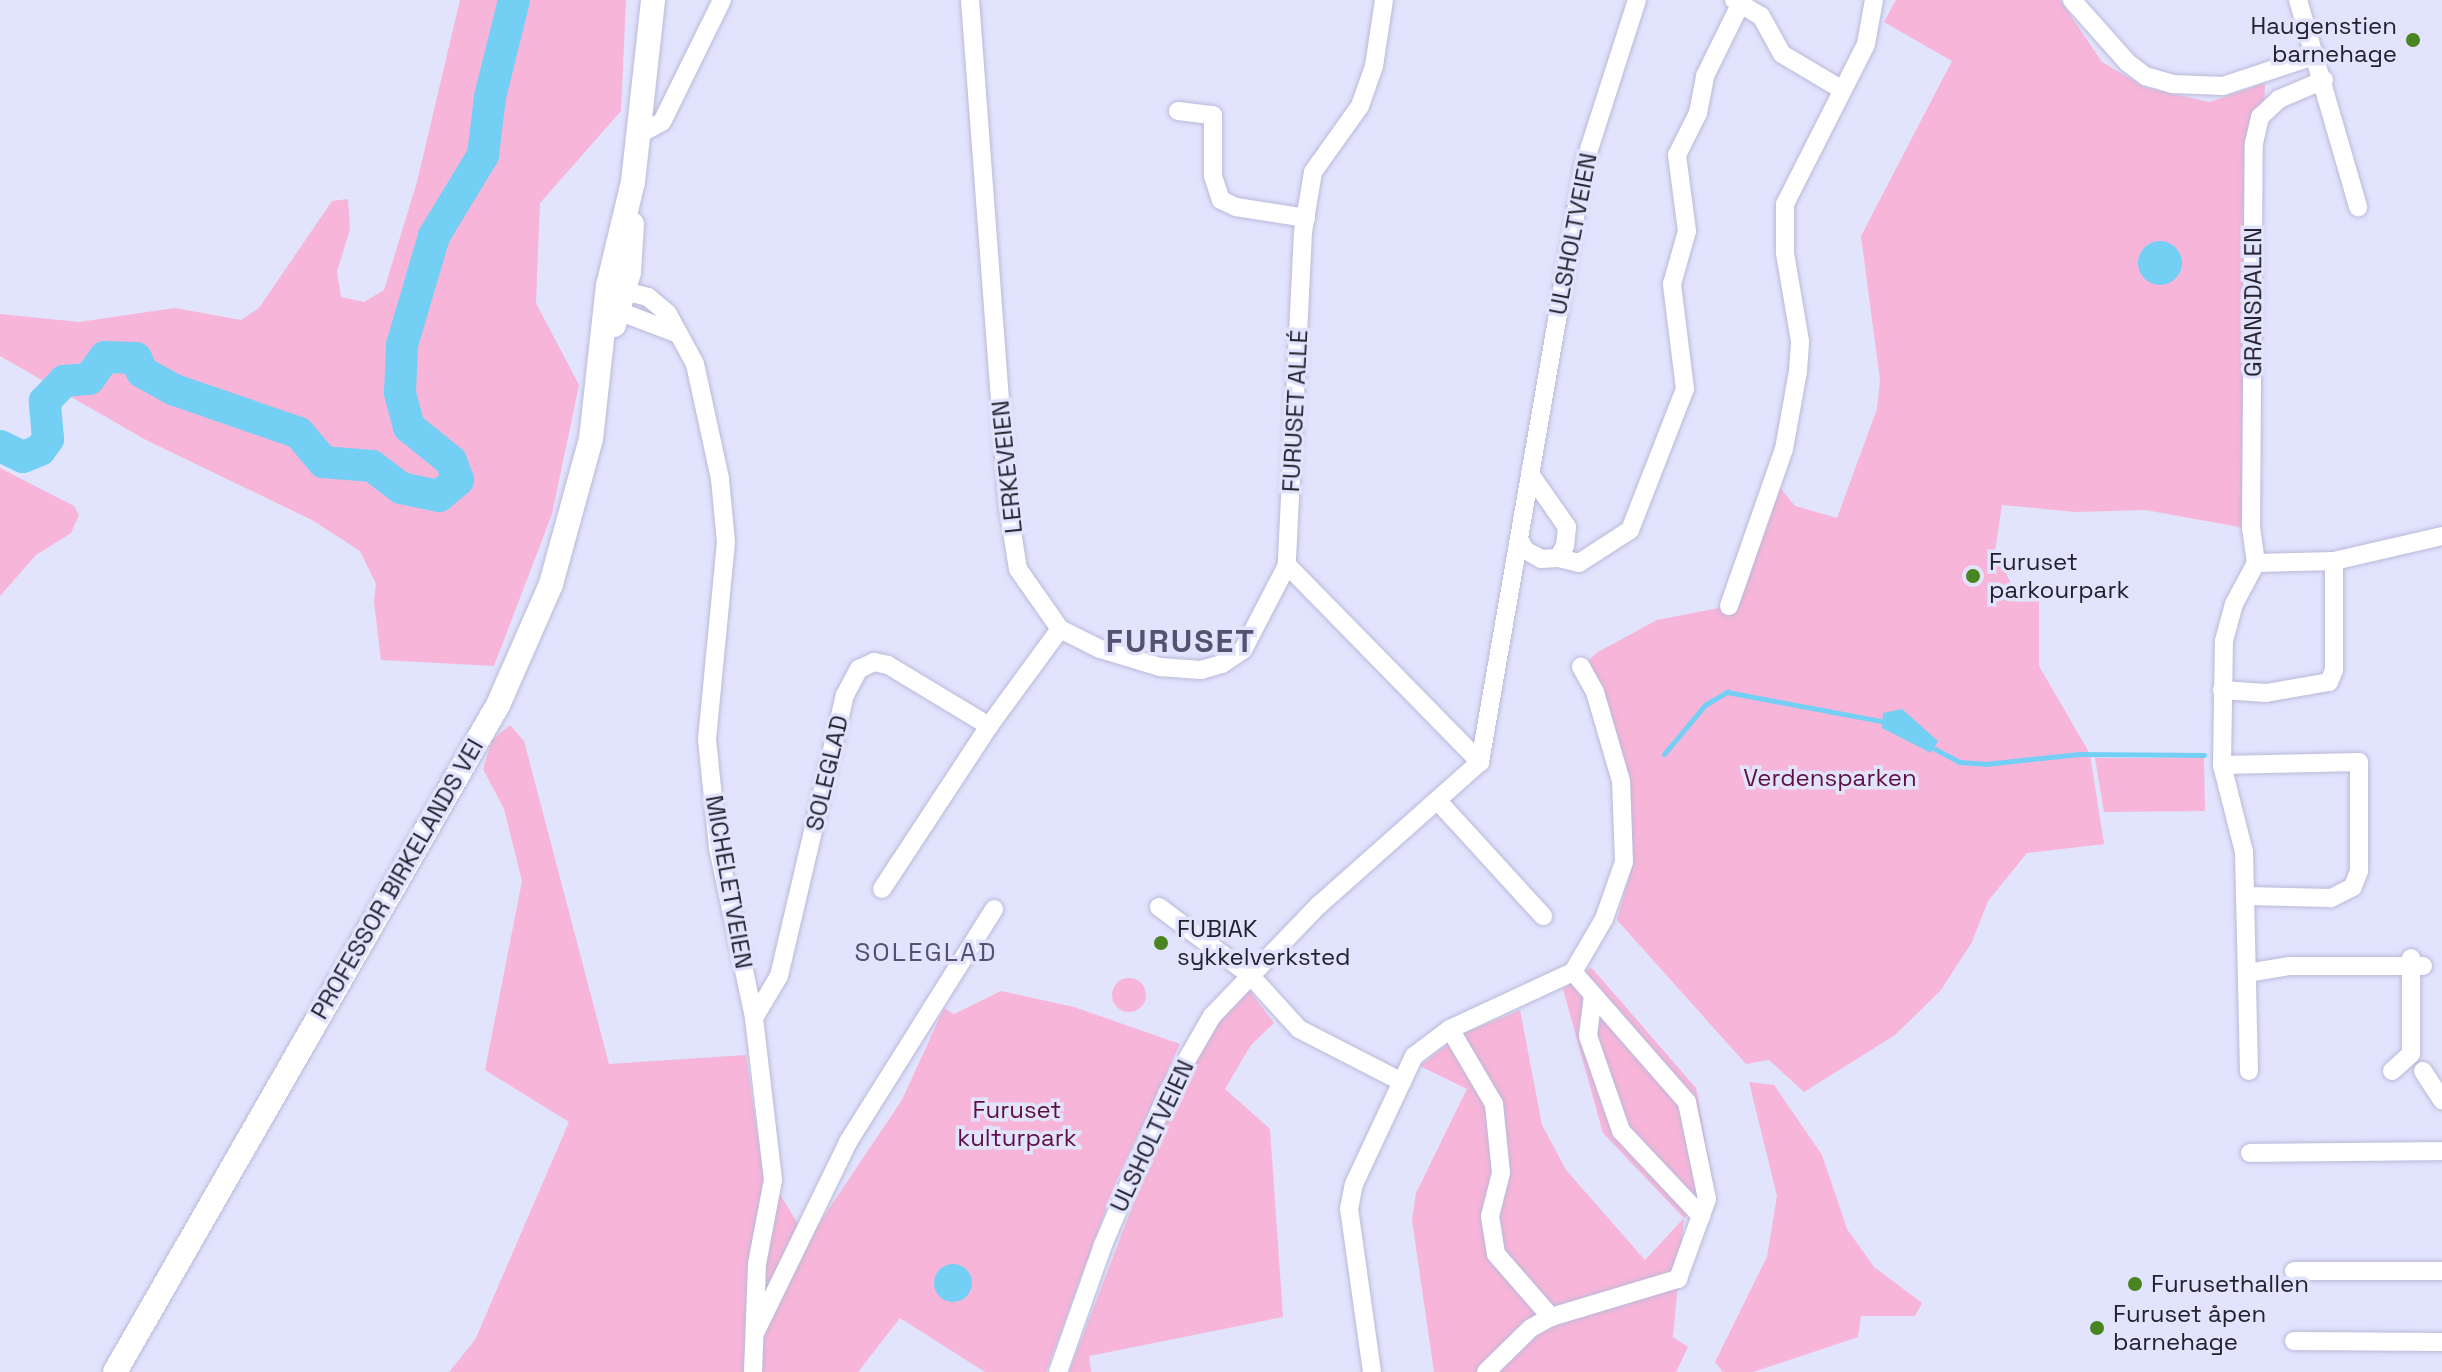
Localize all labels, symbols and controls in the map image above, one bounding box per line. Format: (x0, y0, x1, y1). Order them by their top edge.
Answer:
place label: Haugenstien barnehage (2251, 12, 2397, 68)
marker: Haugenstien barnehage (2404, 31, 2422, 49)
street label: ULSHOLTVEIEN (1543, 151, 1603, 317)
street label: GRANSDALEN (2239, 227, 2267, 377)
street label: FURUSET ALLÉ (1276, 329, 1314, 493)
street label: LERKEVEIEN (986, 399, 1028, 535)
place label: Furuset parkourpark (1989, 548, 2129, 604)
marker: Furuset parkourpark (1964, 567, 1982, 585)
district label: FURUSET (1106, 622, 1256, 660)
street label: SOLEGLAD (800, 713, 854, 833)
street label: PROFESSOR BIRKELANDS VEI (305, 734, 489, 1024)
park label: Verdensparken (1743, 764, 1917, 792)
street label: MICHELETVEIEN (700, 793, 758, 971)
place label: FUBIAK sykkelverksted (1177, 915, 1351, 971)
marker: FUBIAK sykkelverksted (1152, 934, 1170, 952)
district label: SOLEGLAD (854, 937, 998, 969)
street label: ULSHOLTVEIEN (1104, 1055, 1200, 1217)
park label: Furuset kulturpark (957, 1096, 1077, 1152)
place label: Furusethallen (2151, 1270, 2309, 1298)
marker: Furusethallen (2126, 1275, 2144, 1293)
place label: Furuset åpen barnehage (2113, 1300, 2266, 1356)
marker: Furuset åpen barnehage (2088, 1319, 2106, 1337)

